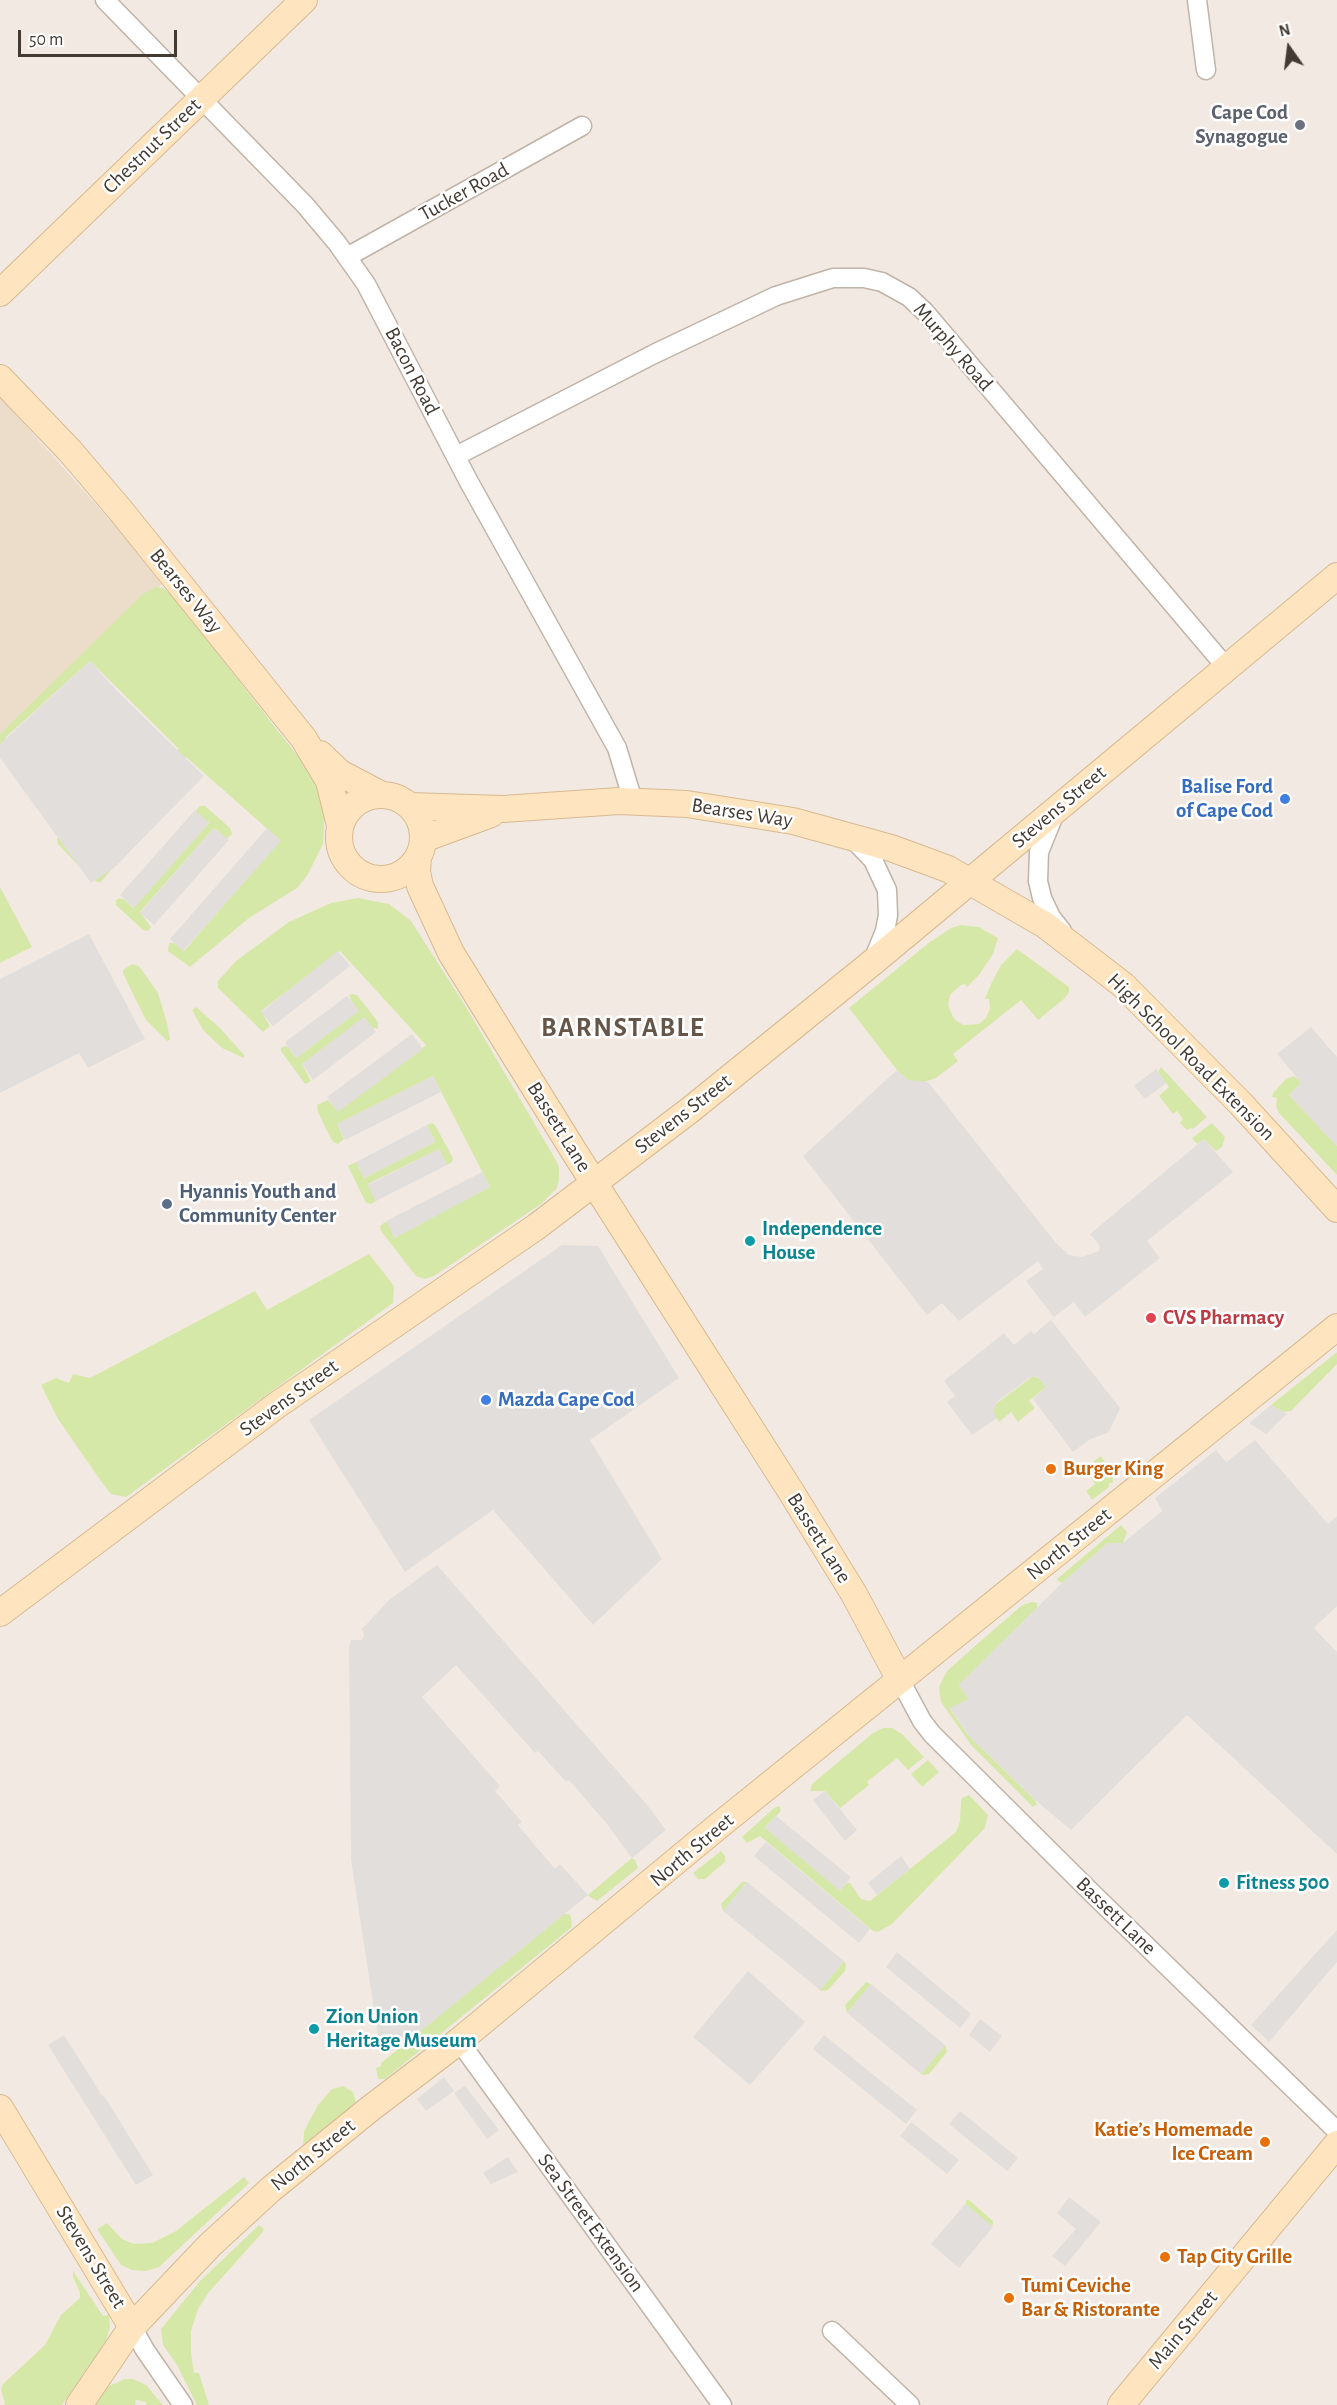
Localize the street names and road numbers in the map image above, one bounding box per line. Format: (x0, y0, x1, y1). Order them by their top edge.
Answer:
street label: Chestnut Street (98, 93, 206, 199)
street label: Tucker Road (415, 157, 513, 227)
street label: Murphy Road (908, 298, 998, 396)
street label: Bacon Road (379, 323, 445, 419)
street label: Bearses Way (144, 544, 228, 638)
street label: Stevens Street (1007, 760, 1111, 854)
street label: Bearses Way (690, 793, 794, 833)
street label: High School Road Extension (1102, 968, 1280, 1146)
street label: Stevens Street (630, 1068, 736, 1160)
street label: Bassett Lane (521, 1077, 597, 1177)
street label: Stevens Street (235, 1354, 343, 1442)
street label: Bassett Lane (781, 1488, 857, 1588)
street label: North Street (1022, 1502, 1116, 1586)
street label: North Street (645, 1808, 739, 1892)
street label: Bassett Lane (1071, 1872, 1161, 1960)
street label: North Street (266, 2113, 360, 2197)
street label: Sea Street Extension (532, 2149, 650, 2297)
street label: Stevens Street (50, 2201, 132, 2313)
street label: Main Street (1143, 2286, 1223, 2374)

